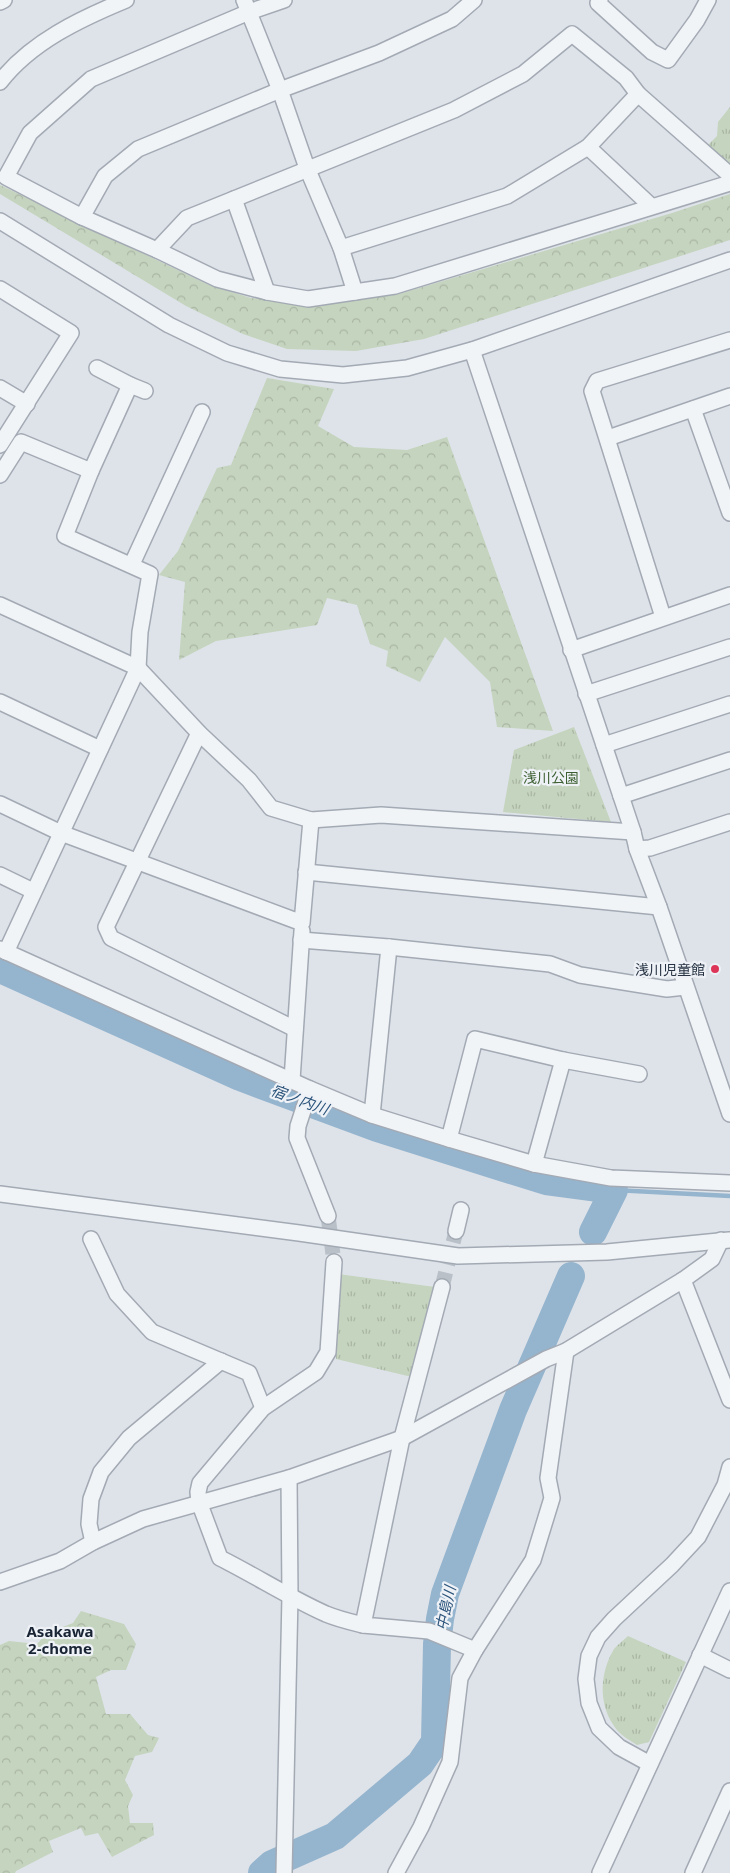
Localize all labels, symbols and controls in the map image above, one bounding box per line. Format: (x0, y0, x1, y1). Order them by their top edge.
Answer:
park label: 浅川公園 (523, 768, 579, 787)
place label: 浅川児童館 (635, 960, 705, 979)
marker: 浅川児童館 (709, 963, 721, 975)
water label: 宿ノ内川 (268, 1079, 333, 1119)
water label: 中島川 (431, 1582, 460, 1632)
district label: Asakawa 2-chome (26, 1621, 94, 1658)

